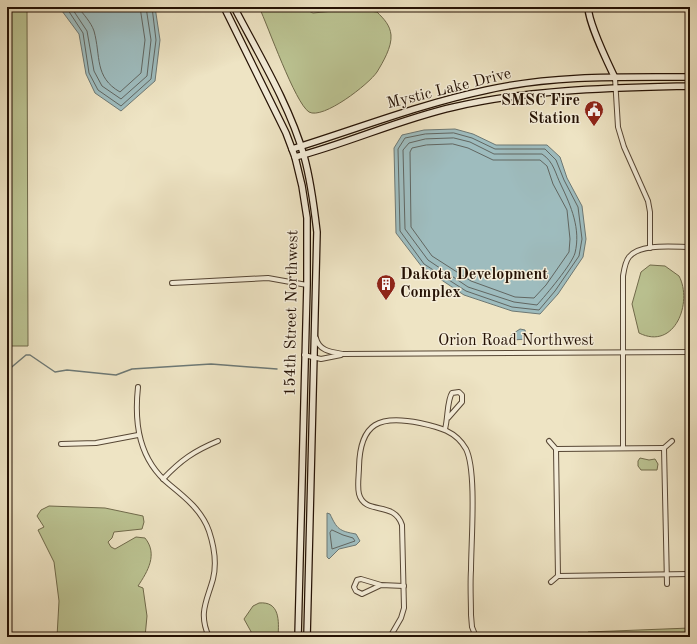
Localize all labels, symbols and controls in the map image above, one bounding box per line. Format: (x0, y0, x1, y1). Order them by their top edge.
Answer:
street label: Mystic Lake Drive (385, 66, 513, 112)
place label: SMSC Fire Station (501, 93, 580, 127)
public building icon: SMSC Fire Station (583, 99, 605, 127)
street label: 154th Street Northwest (283, 229, 301, 396)
place label: Dakota Development Complex (400, 267, 548, 301)
building icon: Dakota Development Complex (375, 273, 397, 301)
street label: Orion Road Northwest (438, 333, 594, 349)

